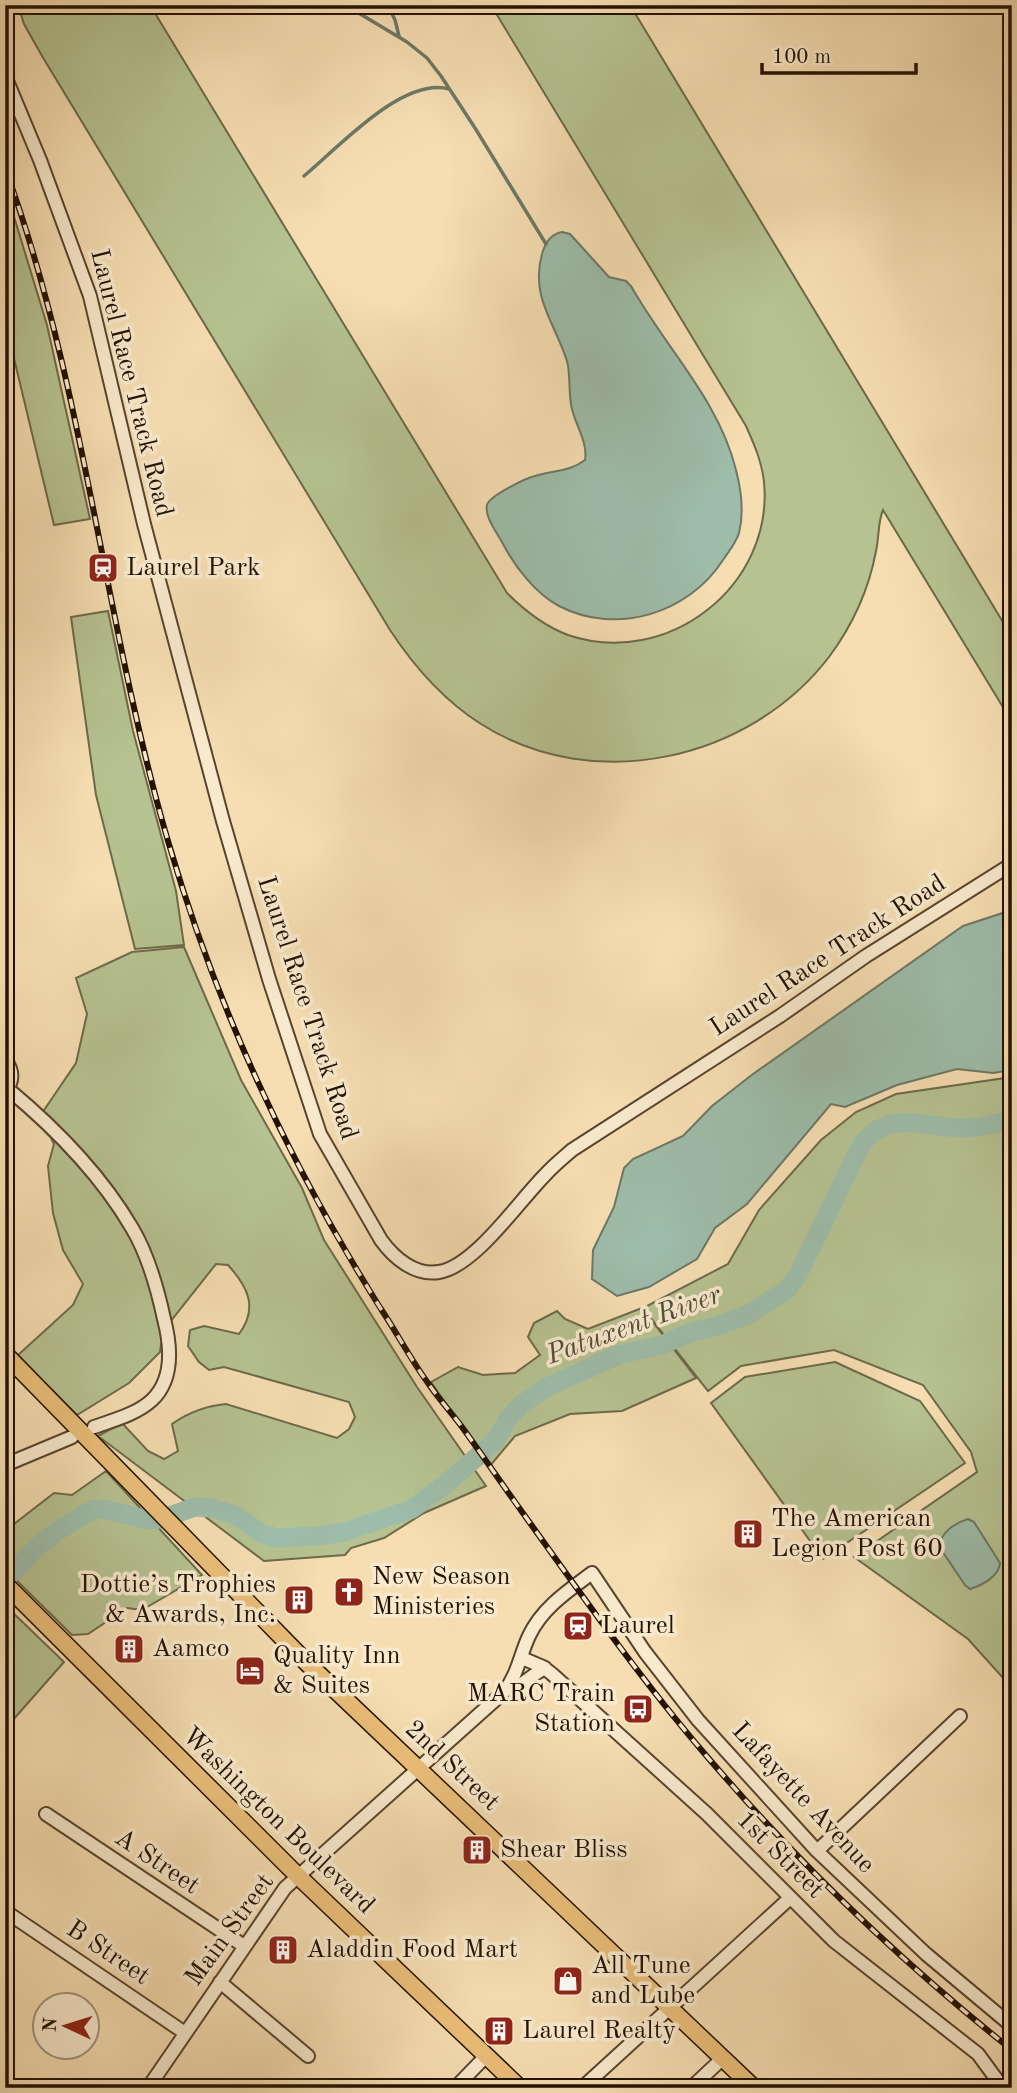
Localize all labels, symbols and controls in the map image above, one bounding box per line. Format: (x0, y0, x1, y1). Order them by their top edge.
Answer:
scale bar (762, 32, 916, 76)
text: 100 m (772, 47, 831, 68)
street label: Laurel Race Track Road (85, 246, 177, 520)
station icon: Laurel Park (86, 551, 120, 585)
place label: Laurel Park (126, 555, 261, 581)
street label: Laurel Race Track Road (705, 870, 951, 1042)
street label: Laurel Race Track Road (252, 873, 362, 1143)
water label: Patuxent River (542, 1281, 726, 1371)
place label: The American Legion Post 60 (771, 1506, 943, 1562)
building icon: The American Legion Post 60 (731, 1517, 765, 1551)
place label: New Season Ministeries (372, 1564, 511, 1620)
place label: Dottie’s Trophies & Awards, Inc. (80, 1572, 276, 1628)
church icon: New Season Ministeries (332, 1575, 366, 1609)
building icon: Dottie’s Trophies & Awards, Inc. (282, 1583, 316, 1617)
station icon: Laurel (561, 1609, 595, 1643)
place label: Laurel (601, 1613, 675, 1639)
building icon: Aamco (112, 1632, 146, 1666)
place label: Aamco (152, 1636, 230, 1662)
place label: Quality Inn & Suites (273, 1643, 400, 1699)
hotel icon: Quality Inn & Suites (233, 1654, 267, 1688)
place label: MARC Train Station (467, 1681, 615, 1737)
bus stop icon: MARC Train Station (621, 1692, 655, 1726)
street label: 2nd Street (400, 1716, 504, 1816)
street label: Lafayette Avenue (727, 1718, 879, 1878)
street label: Washington Boulevard (177, 1723, 379, 1919)
street label: 1st Street (731, 1806, 829, 1904)
street label: A Street (110, 1824, 204, 1900)
building icon: Shear Bliss (460, 1833, 494, 1867)
place label: Shear Bliss (500, 1837, 628, 1863)
street label: Main Street (181, 1869, 279, 1991)
street label: B Street (62, 1916, 154, 1990)
building icon: Aladdin Food Mart (266, 1933, 300, 1967)
place label: Aladdin Food Mart (306, 1937, 518, 1963)
place label: All Tune and Lube (591, 1953, 695, 2009)
shop icon: All Tune and Lube (551, 1964, 585, 1998)
north arrow (32, 1992, 102, 2062)
building icon: Laurel Realty (482, 2014, 516, 2048)
text: N (42, 2017, 62, 2033)
place label: Laurel Realty (522, 2018, 677, 2044)

